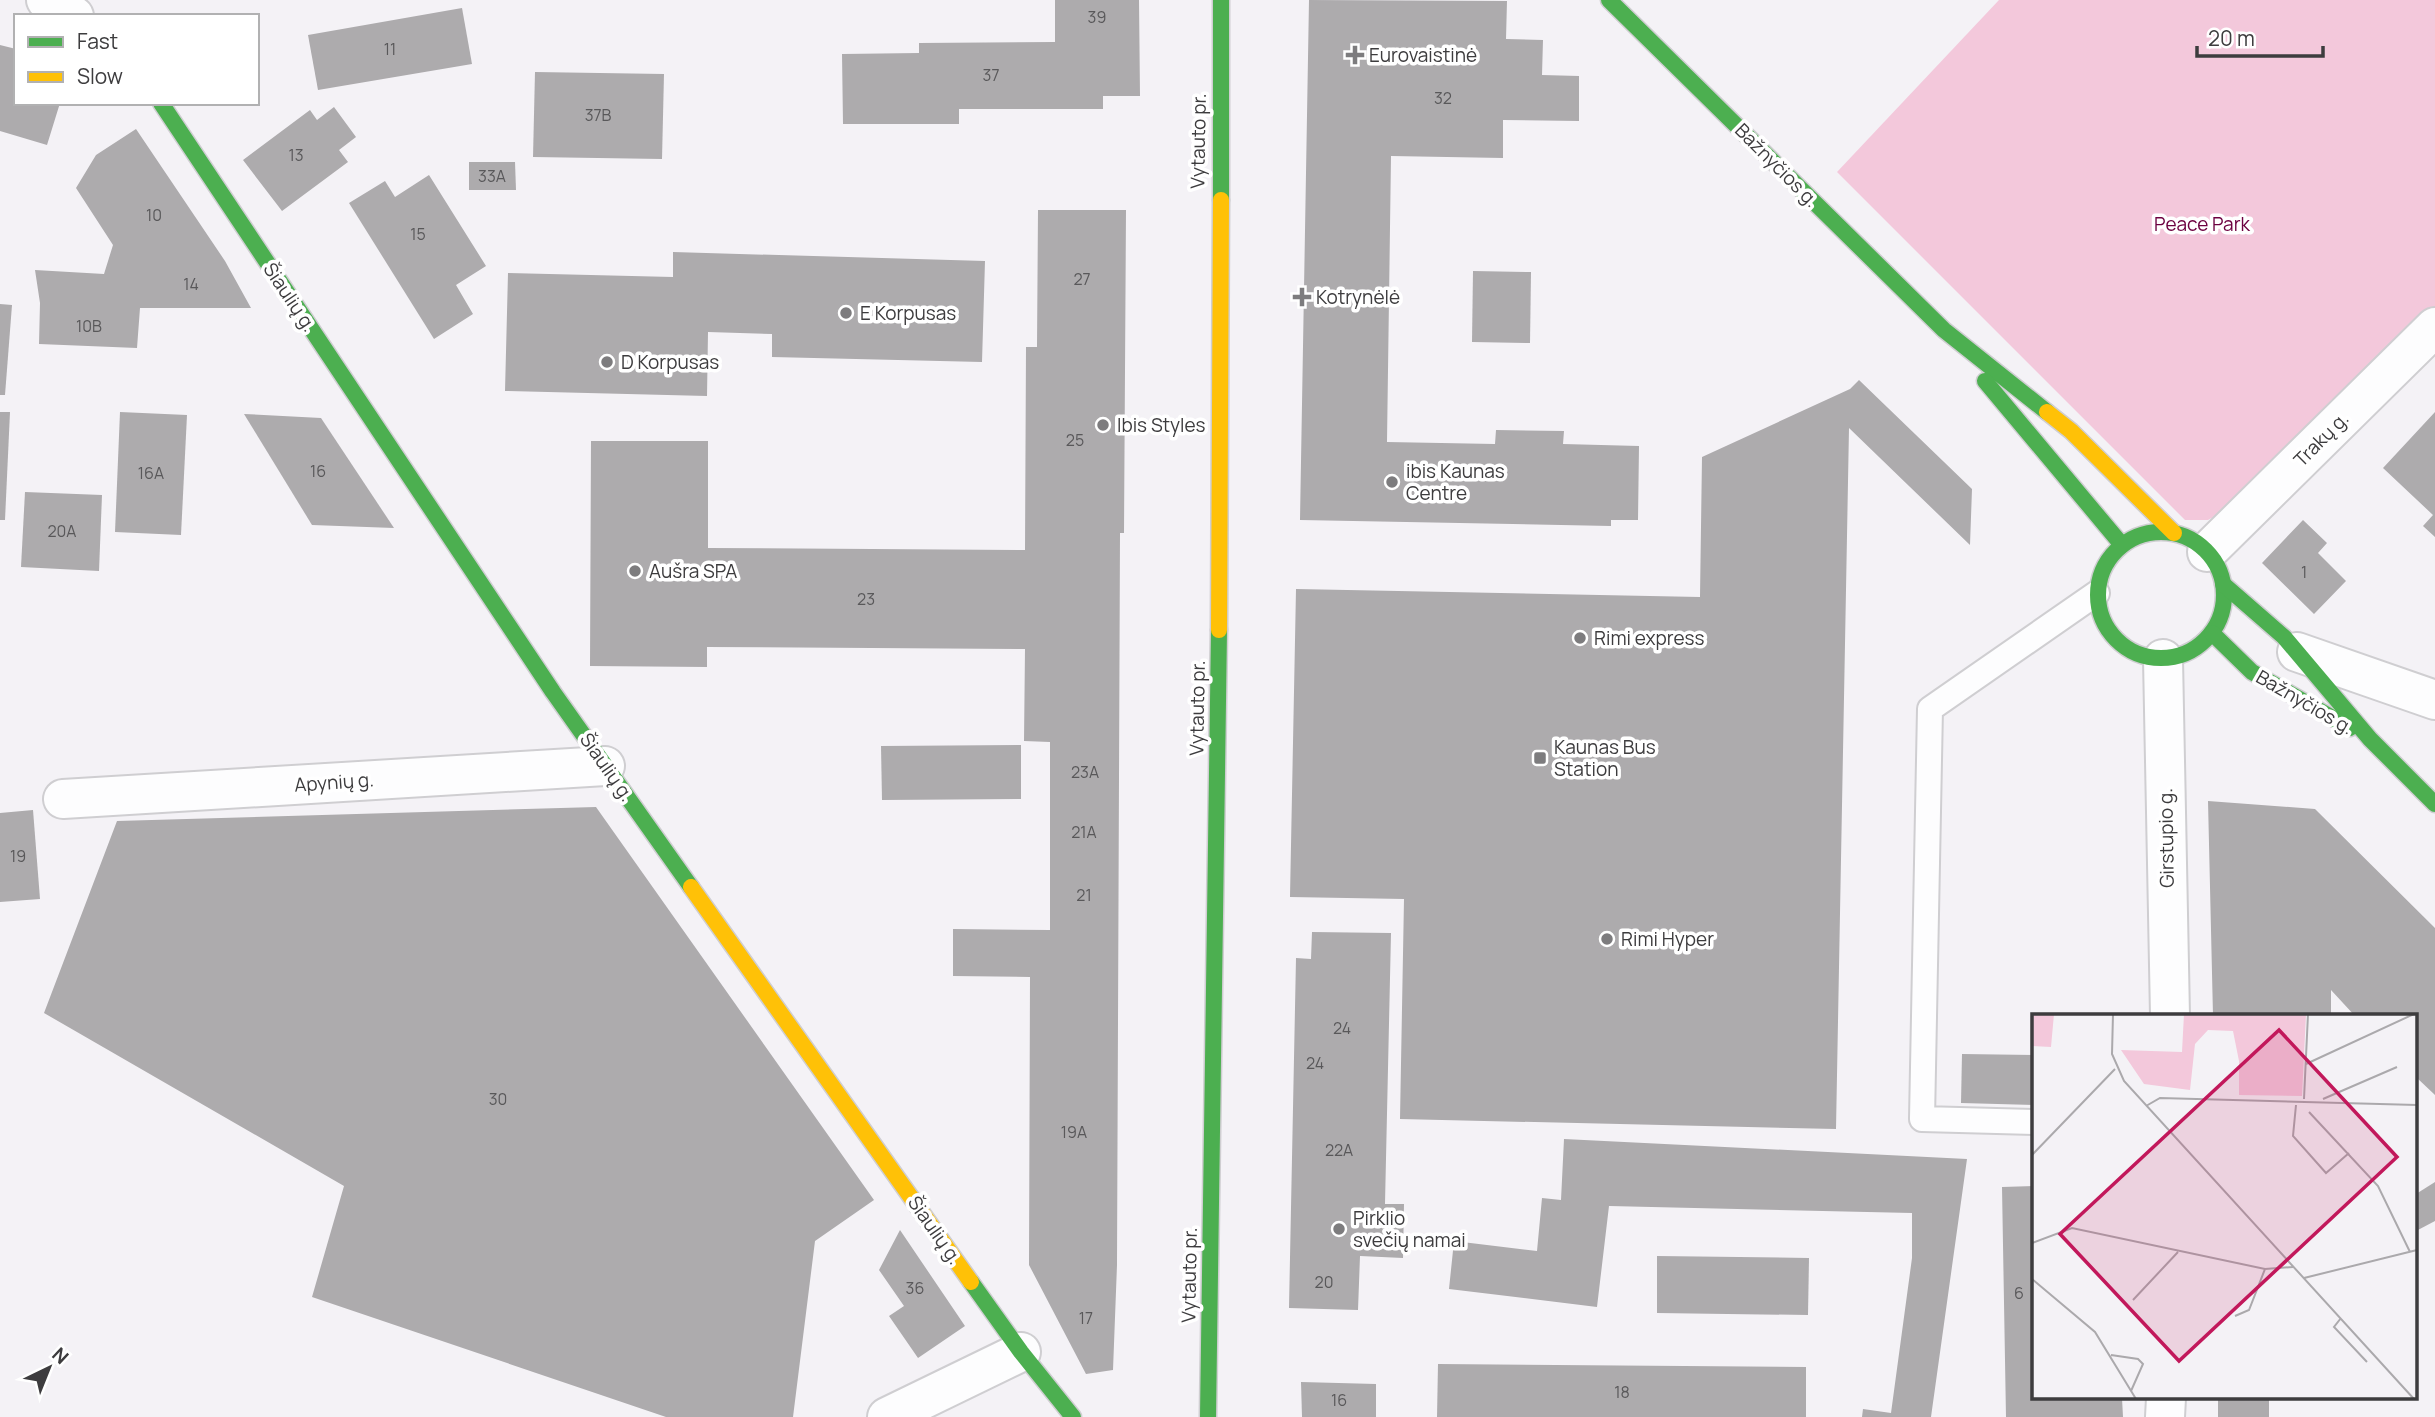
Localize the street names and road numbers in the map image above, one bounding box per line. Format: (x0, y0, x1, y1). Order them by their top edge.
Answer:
street label: Vytauto pr. (1184, 93, 1212, 189)
street label: Bažnyčios g. (1729, 117, 1825, 213)
street label: Šiaulių g. (257, 257, 323, 337)
street label: Trakų g. (2288, 406, 2354, 472)
street label: Vytauto pr. (1183, 660, 1211, 756)
street label: Bažnyčios g. (2252, 664, 2358, 740)
street label: Šiaulių g. (574, 728, 640, 806)
street label: Apynių g. (293, 766, 375, 798)
street label: Girstupio g. (2152, 788, 2180, 888)
street label: Šiaulių g. (902, 1191, 968, 1269)
street label: Vytauto pr. (1175, 1227, 1203, 1323)

